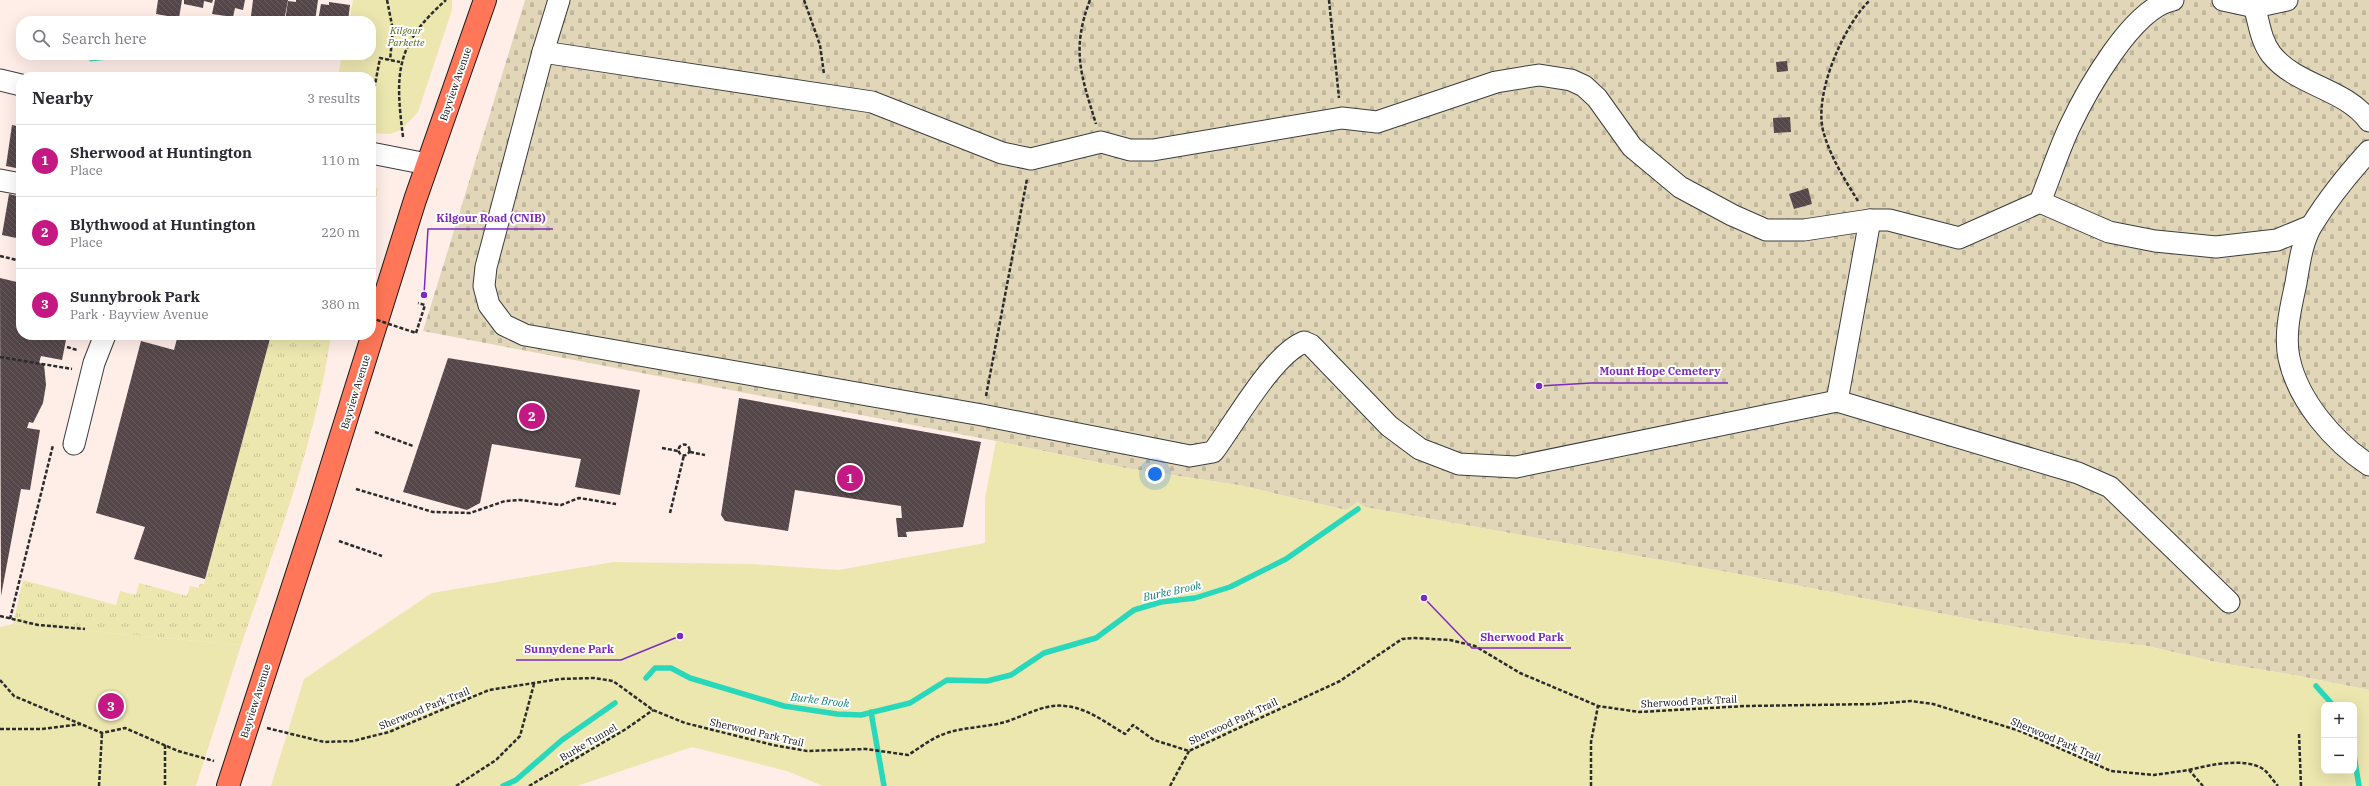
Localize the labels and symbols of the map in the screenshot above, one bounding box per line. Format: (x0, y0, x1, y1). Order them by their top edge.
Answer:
park label: Kilgour Parkette (387, 24, 425, 49)
street label: Bayview Avenue (437, 46, 474, 123)
callout: Kilgour Road (CNIB) (428, 206, 553, 229)
text: Kilgour Road (CNIB) (436, 211, 546, 225)
street label: Bayview Avenue (338, 354, 373, 431)
callout: Mount Hope Cemetery (1591, 360, 1728, 383)
text: Mount Hope Cemetery (1599, 364, 1721, 378)
pin: 2 (519, 401, 545, 431)
pin: 1 (837, 463, 863, 493)
your location (1145, 464, 1165, 484)
water label: Burke Brook (1141, 578, 1202, 604)
callout: Sherwood Park (1472, 625, 1571, 648)
text: Sherwood Park (1480, 630, 1564, 644)
callout: Sunnydene Park (516, 637, 621, 660)
text: Sunnydene Park (524, 642, 614, 656)
street label: Bayview Avenue (237, 663, 274, 740)
street label: Sherwood Park Trail (377, 684, 471, 733)
water label: Burke Brook (789, 689, 850, 711)
pin: 3 (98, 691, 124, 721)
street label: Sherwood Park Trail (1641, 692, 1737, 711)
street label: Sherwood Park Trail (1187, 695, 1280, 748)
street label: Sherwood Park Trail (708, 715, 805, 750)
street label: Sherwood Park Trail (2009, 715, 2103, 764)
street label: Burke Tunnel (557, 721, 619, 764)

